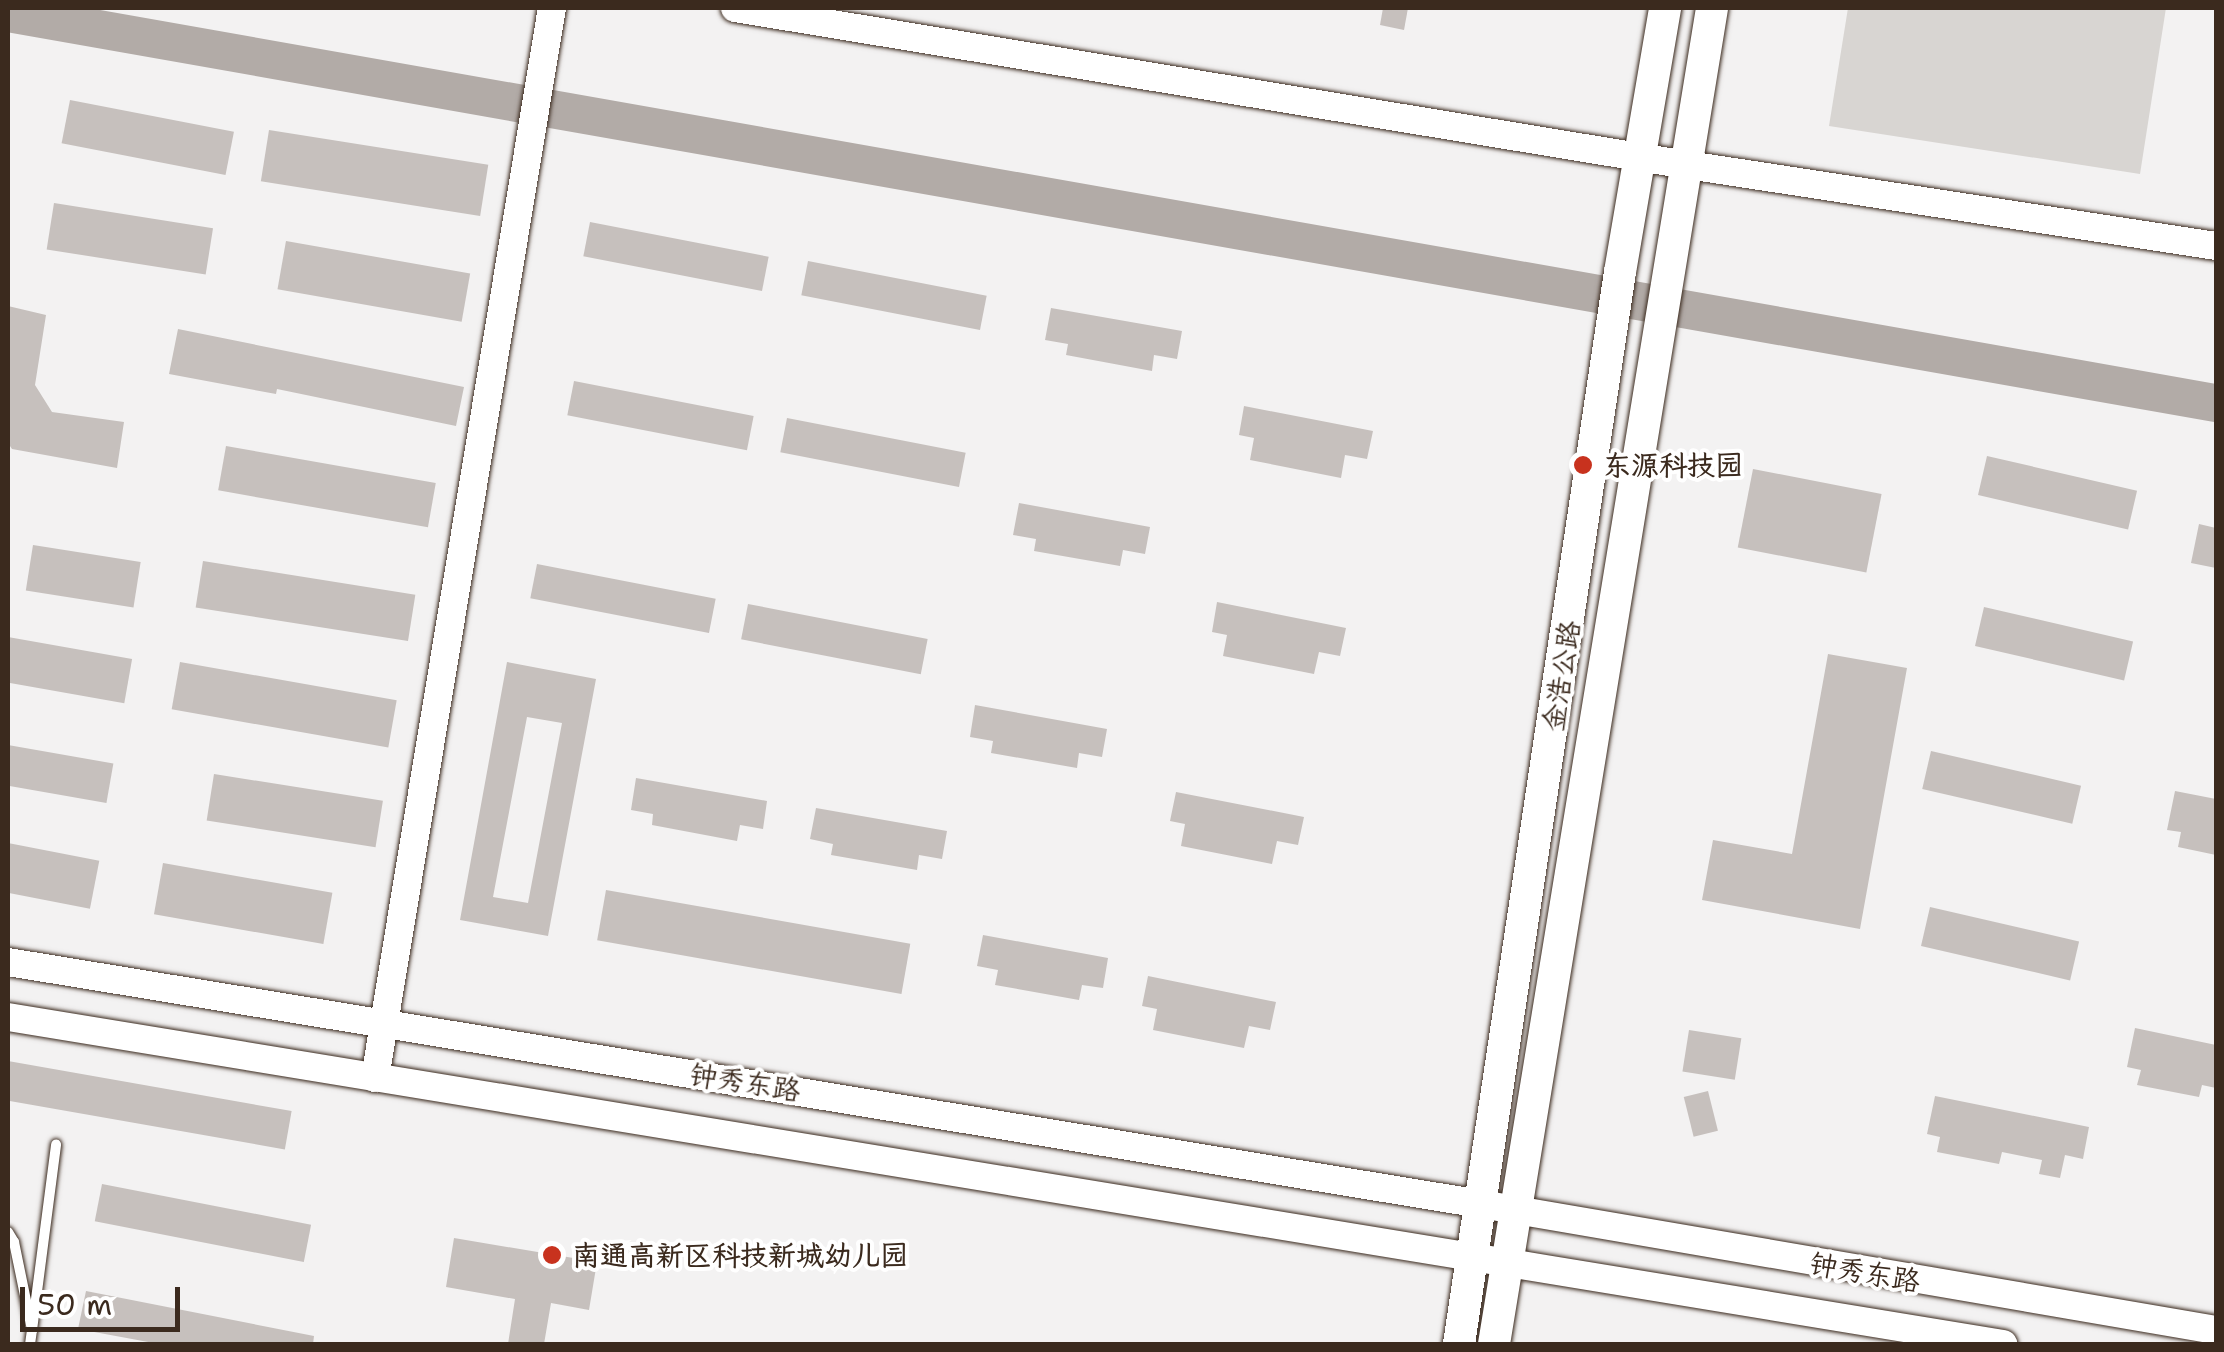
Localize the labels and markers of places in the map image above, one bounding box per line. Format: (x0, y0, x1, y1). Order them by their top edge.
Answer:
place label: 东源科技园 (1603, 448, 1743, 482)
marker: 东源科技园 (1572, 454, 1594, 476)
place label: 南通高新区科技新城幼儿园 (572, 1238, 908, 1272)
marker: 南通高新区科技新城幼儿园 (541, 1244, 563, 1266)

